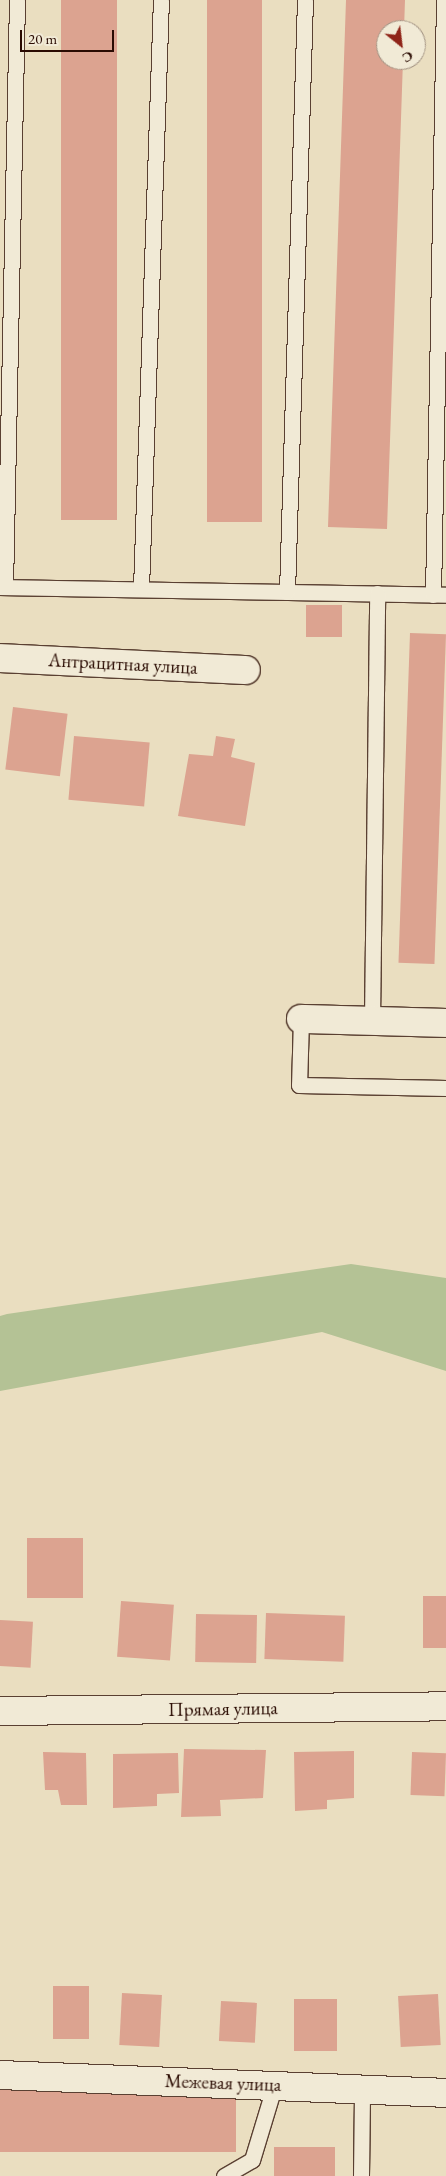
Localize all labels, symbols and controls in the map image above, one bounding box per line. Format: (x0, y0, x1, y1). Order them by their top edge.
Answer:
scale bar (22, 20, 116, 52)
north arrow (376, 20, 426, 70)
text: 20 m (28, 29, 57, 48)
text: С (399, 47, 416, 68)
street label: Антрацитная улица (48, 649, 198, 679)
street label: Прямая улица (168, 1697, 278, 1721)
street label: Межевая улица (164, 2070, 282, 2096)

